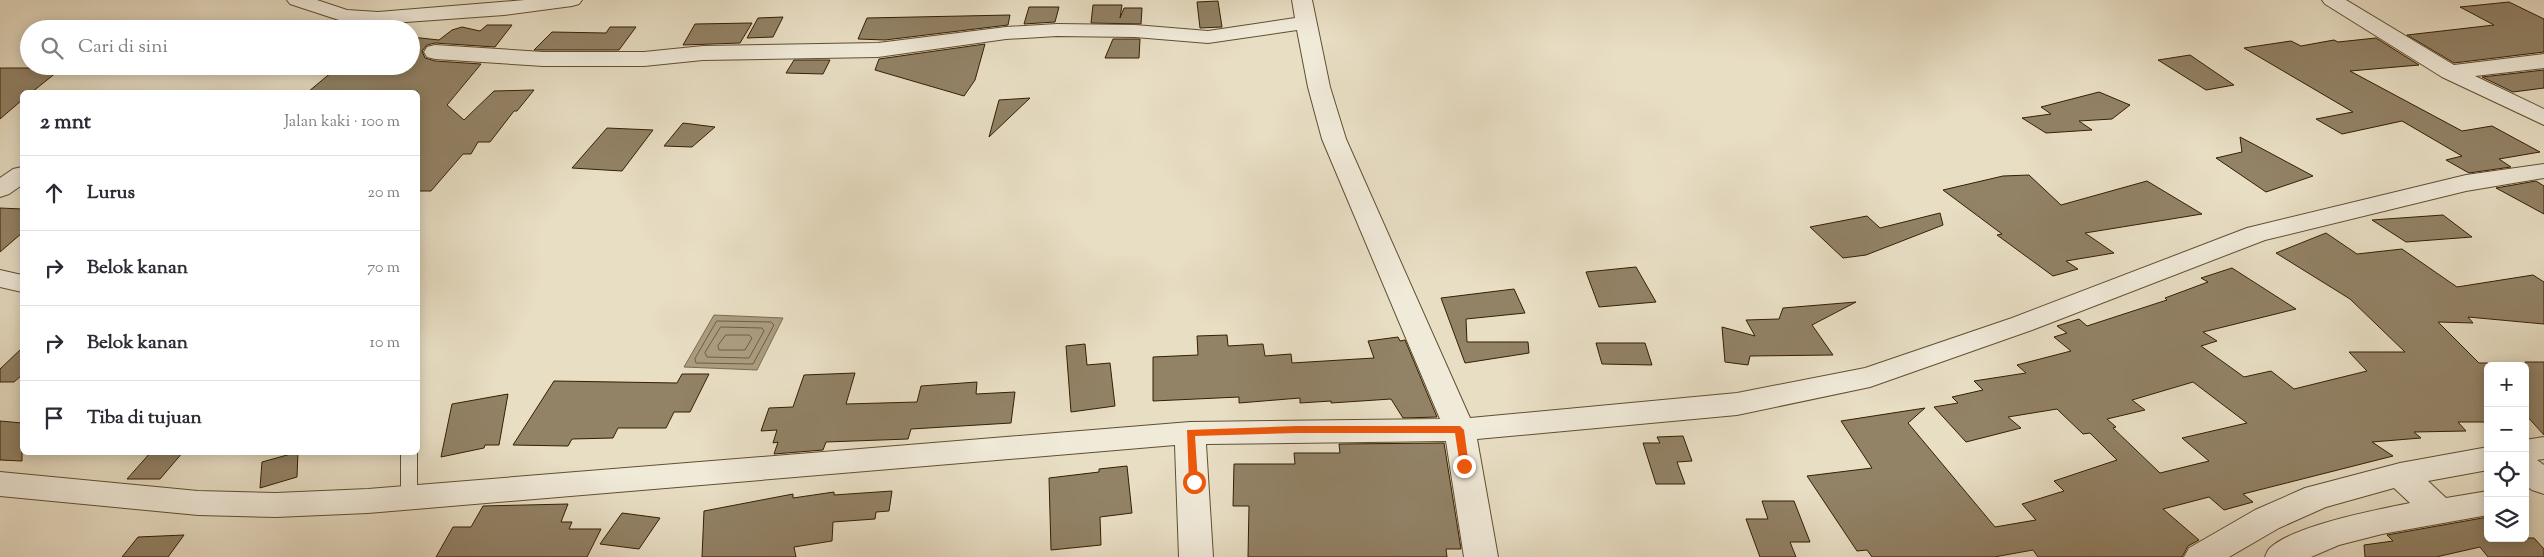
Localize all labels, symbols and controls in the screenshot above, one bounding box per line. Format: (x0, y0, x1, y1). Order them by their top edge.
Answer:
search box (20, 20, 420, 75)
icon: search (38, 34, 66, 62)
text: Cari di sini (78, 34, 168, 61)
text: 2 mnt (40, 108, 91, 138)
text: Jalan kaki · 100 m (284, 111, 400, 134)
icon: ahead (40, 179, 68, 207)
text: Lurus (87, 180, 135, 207)
text: 20 m (367, 182, 400, 205)
icon: right (40, 254, 68, 282)
text: Belok kanan (87, 255, 188, 282)
text: 70 m (367, 257, 400, 280)
icon: right (40, 329, 68, 357)
text: Belok kanan (87, 330, 188, 357)
text: 10 m (370, 332, 400, 355)
map controls (2484, 362, 2529, 542)
button: + (2484, 362, 2529, 407)
icon: arrive (40, 404, 68, 432)
text: Tiba di tujuan (87, 405, 202, 432)
button: − (2484, 407, 2529, 452)
button: locate (2484, 452, 2529, 497)
route end (1453, 455, 1476, 478)
route start (1183, 471, 1206, 494)
button: layers (2484, 497, 2529, 542)

